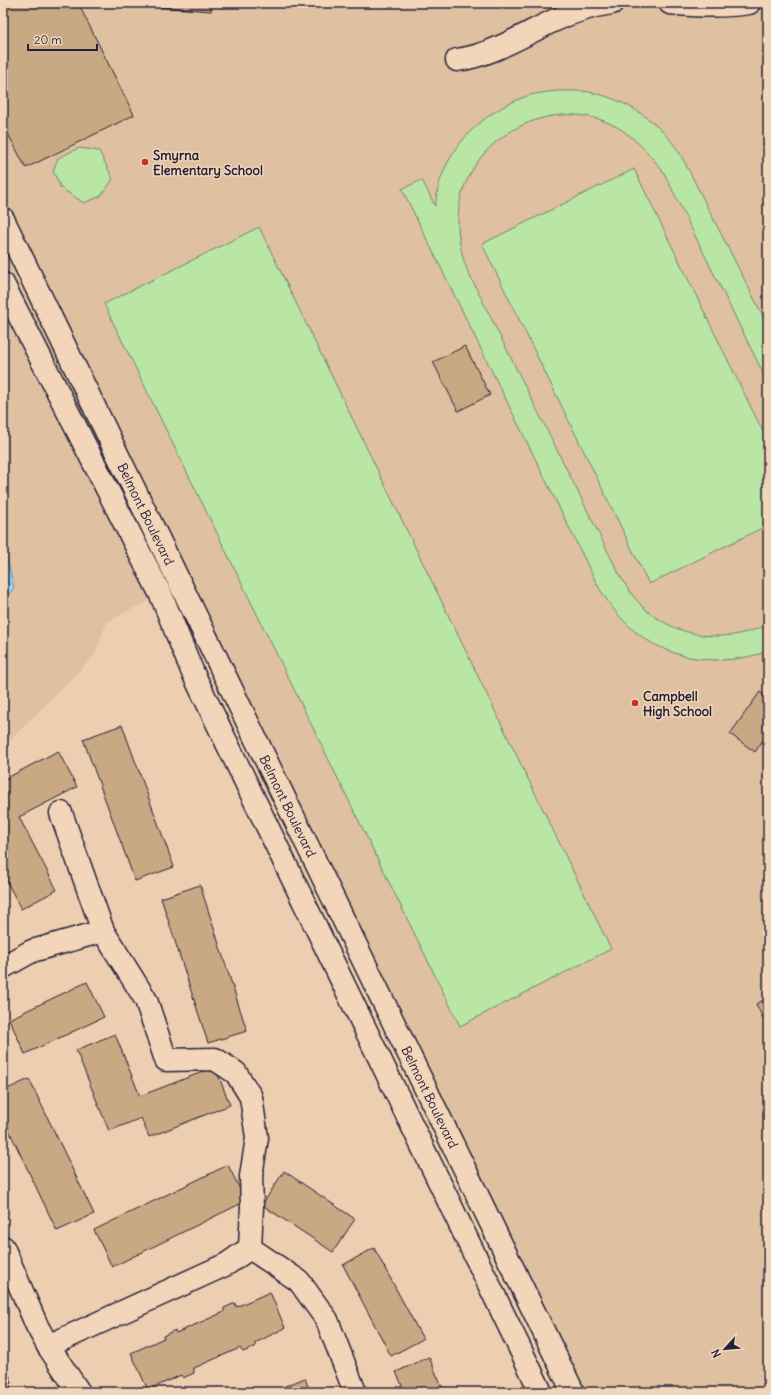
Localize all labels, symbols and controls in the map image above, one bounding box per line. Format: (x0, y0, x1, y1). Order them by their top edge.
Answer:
scale bar (28, 26, 97, 52)
text: 20 m (34, 32, 62, 47)
place label: Smyrna Elementary School (153, 147, 263, 179)
marker: Smyrna Elementary School (140, 157, 150, 167)
street label: Belmont Boulevard (113, 460, 178, 569)
place label: Campbell High School (643, 688, 712, 720)
marker: Campbell High School (630, 698, 640, 708)
street label: Belmont Boulevard (255, 752, 320, 861)
street label: Belmont Boulevard (397, 1043, 462, 1152)
north arrow (705, 1329, 745, 1369)
text: N (708, 1347, 724, 1360)

